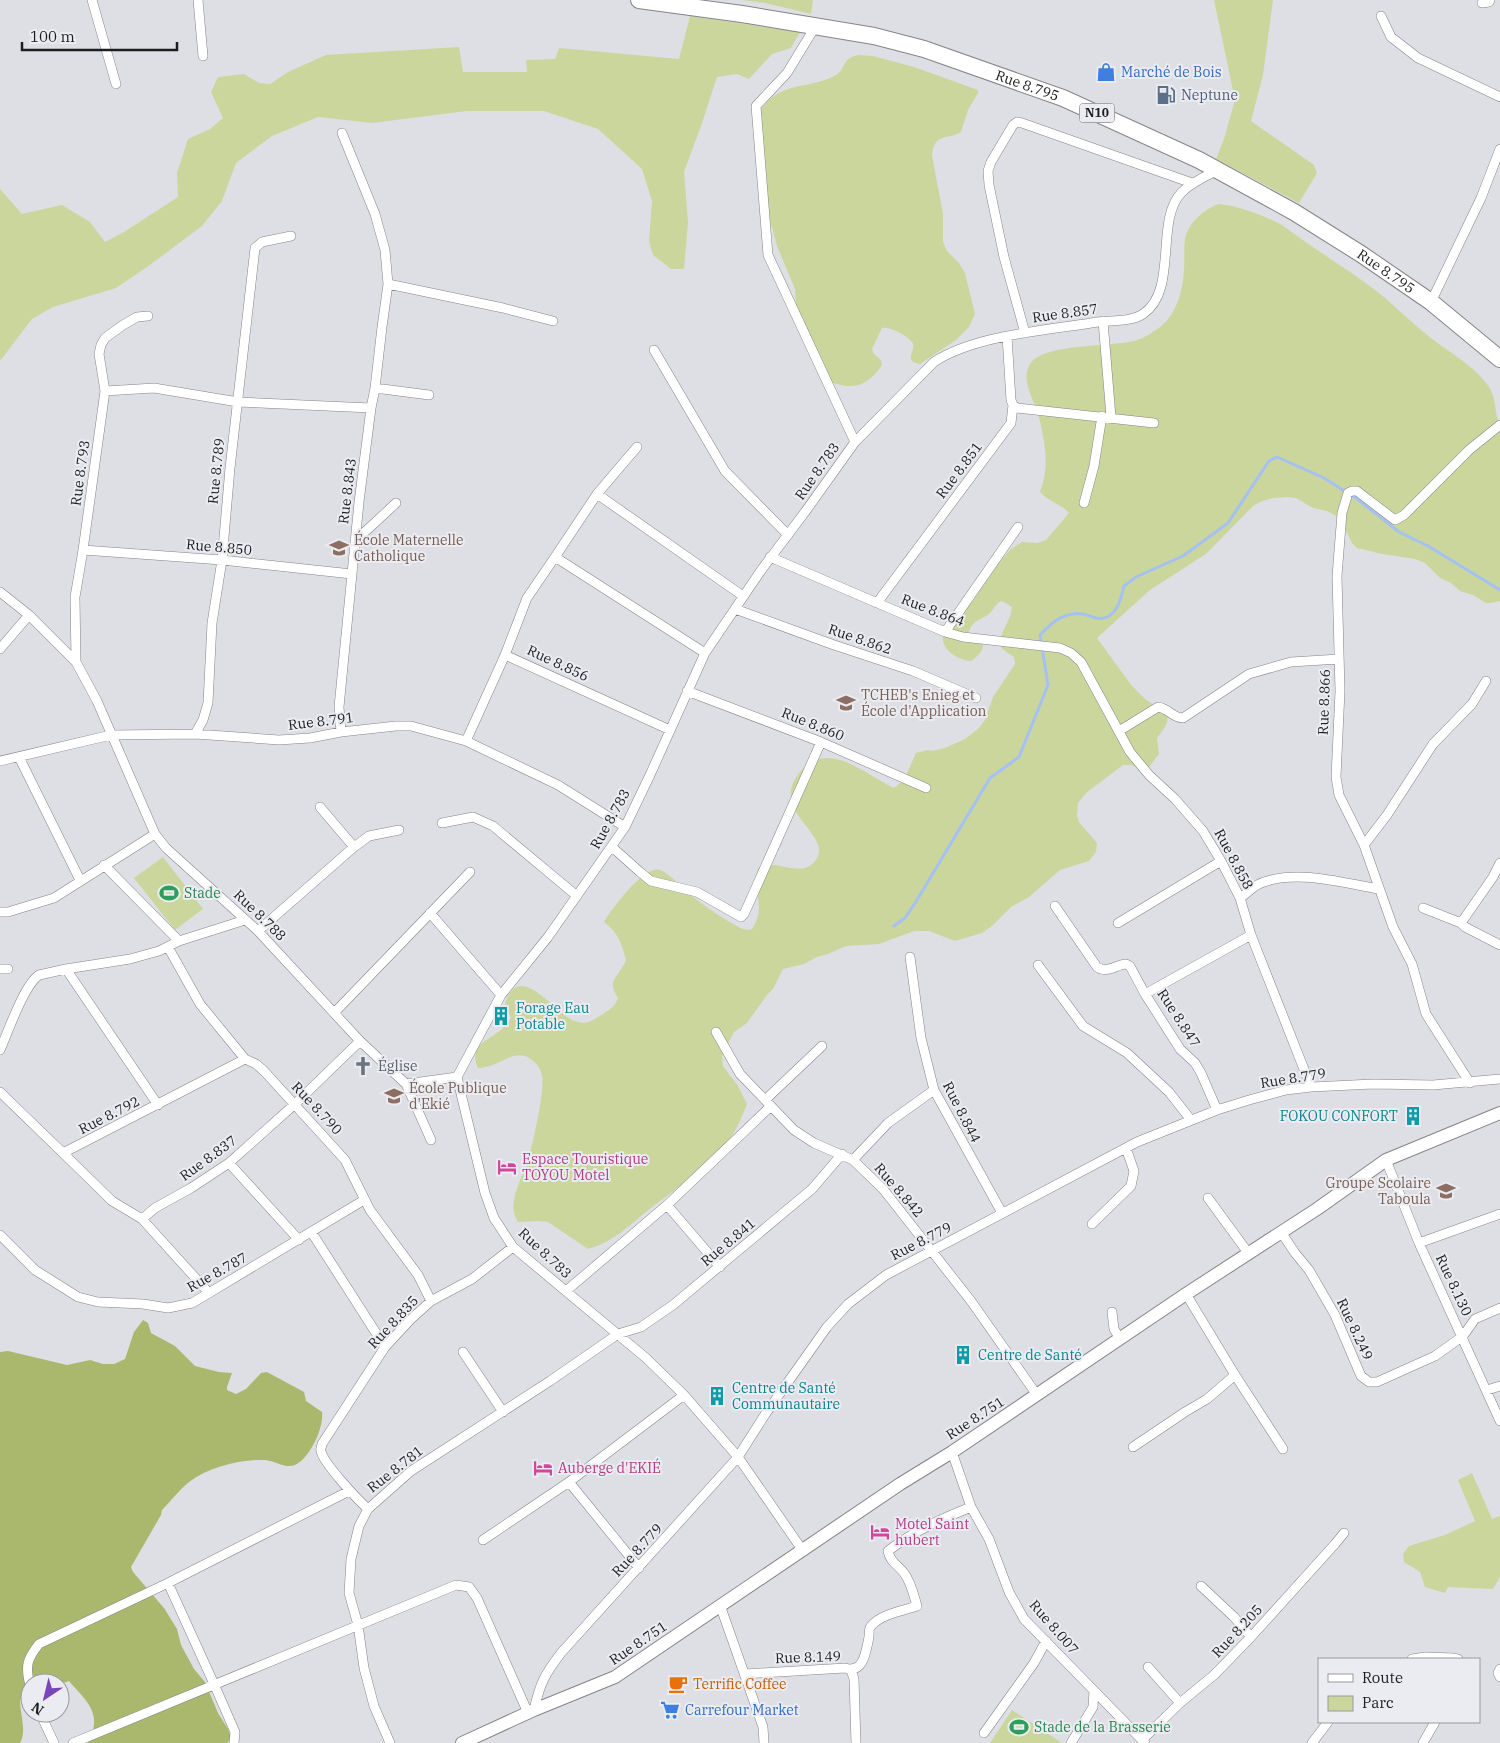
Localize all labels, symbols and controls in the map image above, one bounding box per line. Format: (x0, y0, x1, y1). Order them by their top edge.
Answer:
scale bar (22, 20, 178, 52)
text: 100 m (30, 27, 75, 46)
shop icon: Marché de Bois (1095, 61, 1117, 83)
place label: Marché de Bois (1121, 63, 1222, 81)
street label: Rue 8.795 (993, 66, 1062, 105)
fuel station icon: Neptune (1155, 84, 1177, 106)
place label: Neptune (1181, 86, 1238, 104)
road number: N10 (1080, 104, 1114, 122)
street label: Rue 8.795 (1354, 245, 1418, 297)
street label: Rue 8.857 (1031, 299, 1099, 327)
street label: Rue 8.789 (204, 437, 228, 505)
street label: Rue 8.851 (932, 438, 986, 502)
street label: Rue 8.793 (66, 439, 94, 507)
street label: Rue 8.783 (791, 439, 843, 503)
street label: Rue 8.843 (334, 457, 360, 525)
place label: École Maternelle Catholique (354, 530, 463, 565)
street label: Rue 8.850 (185, 535, 253, 559)
school or university icon: École Maternelle Catholique (328, 537, 350, 559)
street label: Rue 8.864 (899, 590, 967, 630)
street label: Rue 8.862 (826, 620, 894, 658)
street label: Rue 8.856 (524, 641, 592, 685)
street label: Rue 8.866 (1314, 669, 1334, 735)
place label: TCHEB's Enieg et École d'Application (861, 686, 987, 720)
school or university icon: TCHEB's Enieg et École d'Application (835, 692, 857, 714)
street label: Rue 8.860 (779, 703, 847, 745)
street label: Rue 8.791 (287, 708, 355, 734)
street label: Rue 8.783 (586, 786, 634, 852)
street label: Rue 8.858 (1211, 826, 1257, 892)
sports icon: Stade (158, 882, 180, 904)
place label: Stade (184, 884, 221, 902)
street label: Rue 8.788 (230, 886, 290, 944)
street label: Rue 8.847 (1153, 985, 1205, 1051)
place label: Forage Eau Potable (516, 999, 590, 1033)
building icon: Forage Eau Potable (490, 1005, 512, 1027)
church icon: Église (352, 1055, 374, 1077)
place label: Église (378, 1056, 417, 1075)
street label: Rue 8.779 (1259, 1064, 1327, 1092)
street label: Rue 8.790 (288, 1078, 346, 1138)
place label: École Publique d'Ekié (409, 1078, 507, 1113)
street label: Rue 8.844 (939, 1078, 985, 1146)
school or university icon: École Publique d'Ekié (383, 1085, 405, 1107)
street label: Rue 8.792 (75, 1092, 143, 1138)
building icon: FOKOU CONFORT (1402, 1105, 1424, 1127)
place label: FOKOU CONFORT (1280, 1107, 1398, 1125)
street label: Rue 8.837 (176, 1131, 240, 1185)
place label: Espace Touristique TOYOU Motel (522, 1150, 648, 1184)
hotel icon: Espace Touristique TOYOU Motel (496, 1156, 518, 1178)
street label: Rue 8.842 (871, 1159, 927, 1221)
place label: Groupe Scolaire Taboula (1325, 1174, 1431, 1208)
school or university icon: Groupe Scolaire Taboula (1435, 1180, 1457, 1202)
street label: Rue 8.841 (697, 1214, 759, 1270)
street label: Rue 8.779 (887, 1218, 955, 1264)
street label: Rue 8.783 (515, 1224, 575, 1282)
street label: Rue 8.787 (184, 1248, 250, 1296)
street label: Rue 8.130 (1432, 1251, 1476, 1319)
street label: Rue 8.835 (364, 1292, 422, 1352)
street label: Rue 8.249 (1333, 1295, 1377, 1363)
building icon: Centre de Santé (952, 1344, 974, 1366)
place label: Centre de Santé (978, 1346, 1082, 1364)
place label: Centre de Santé Communautaire (732, 1379, 840, 1413)
building icon: Centre de Santé Communautaire (706, 1385, 728, 1407)
street label: Rue 8.751 (942, 1392, 1008, 1444)
street label: Rue 8.781 (363, 1442, 427, 1496)
hotel icon: Auberge d'EKIÉ (532, 1457, 554, 1479)
place label: Auberge d'EKIÉ (558, 1458, 661, 1477)
place label: Motel Saint hubert (895, 1515, 969, 1549)
street label: Rue 8.779 (608, 1520, 666, 1580)
hotel icon: Motel Saint hubert (869, 1521, 891, 1543)
street label: Rue 8.007 (1026, 1596, 1082, 1658)
street label: Rue 8.205 (1208, 1601, 1266, 1661)
street label: Rue 8.751 (606, 1617, 670, 1669)
street label: Rue 8.149 (775, 1647, 841, 1667)
legend (1318, 1658, 1480, 1723)
text: Route (1362, 1668, 1403, 1687)
north arrow (20, 1673, 70, 1723)
cafe icon: Terrific Coffee (667, 1673, 689, 1695)
place label: Terrific Coffee (693, 1675, 786, 1693)
text: Parc (1362, 1693, 1394, 1712)
text: N (28, 1698, 47, 1719)
supermarket icon: Carrefour Market (659, 1699, 681, 1721)
place label: Carrefour Market (685, 1701, 799, 1719)
sports icon: Stade de la Brasserie (1008, 1716, 1030, 1738)
place label: Stade de la Brasserie (1034, 1718, 1171, 1736)

